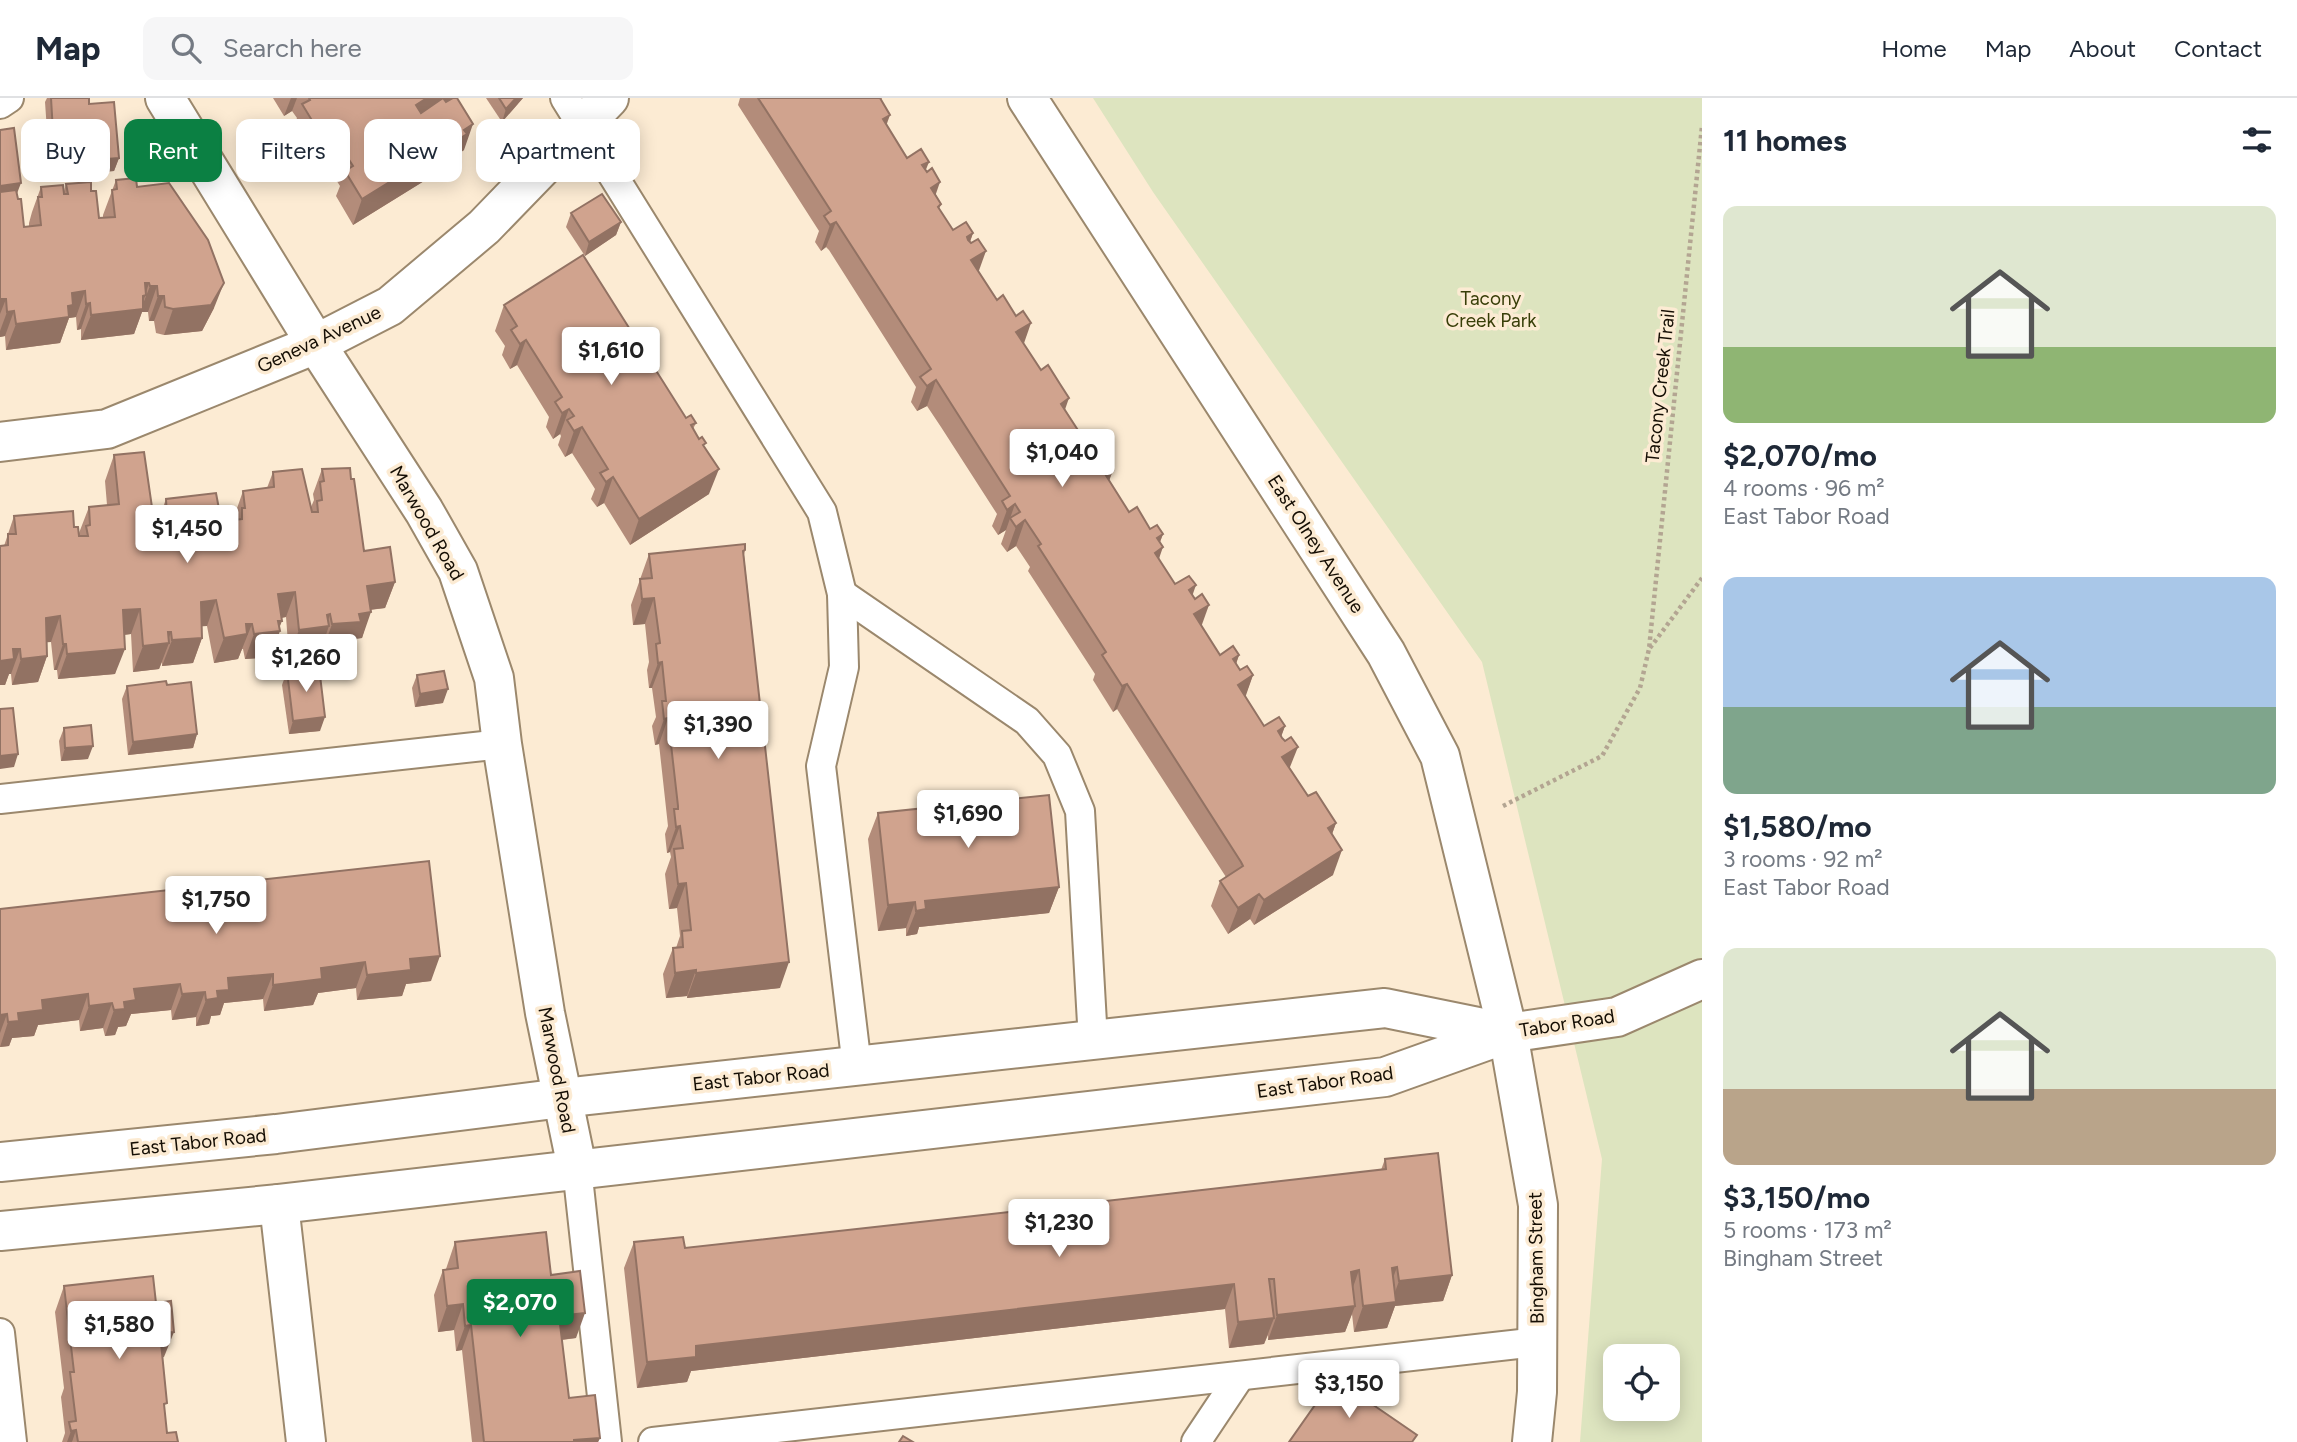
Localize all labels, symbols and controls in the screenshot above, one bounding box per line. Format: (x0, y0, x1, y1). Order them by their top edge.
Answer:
search box (143, 17, 633, 80)
text: Map (35, 29, 101, 68)
icon: search (167, 29, 205, 67)
text: Search here (223, 32, 362, 64)
text: Home (1881, 34, 1947, 63)
text: Map (1985, 34, 2031, 63)
text: About (2069, 34, 2136, 63)
text: Contact (2174, 34, 2262, 63)
chip: Buy (21, 119, 110, 182)
chip: Rent (124, 119, 222, 182)
chip: Filters (236, 119, 350, 182)
chip: New (364, 119, 462, 182)
chip: Apartment (476, 119, 640, 182)
icon: filters (2238, 121, 2276, 159)
text: 11 homes (1723, 122, 1847, 159)
icon: home (1937, 251, 2063, 377)
park label: Tacony Creek Park (1446, 287, 1537, 332)
street label: Geneva Avenue (253, 300, 385, 378)
street label: Tacony Creek Trail (1640, 308, 1680, 464)
pin: $1,610 (554, 328, 668, 387)
text: $1,610 (578, 336, 644, 364)
pin: $1,040 (1005, 430, 1119, 489)
text: $2,070/mo (1723, 437, 1877, 474)
text: $1,040 (1026, 438, 1098, 466)
street label: Marwood Road (385, 462, 469, 584)
street label: East Olney Avenue (1263, 471, 1369, 617)
text: 4 rooms · 96 m² (1723, 474, 1885, 502)
text: East Tabor Road (1723, 502, 1890, 530)
pin: $1,450 (130, 505, 244, 565)
text: $1,450 (151, 514, 223, 542)
icon: home (1937, 622, 2063, 748)
pin: $1,260 (249, 634, 363, 694)
text: $1,260 (271, 643, 341, 671)
pin: $1,390 (661, 702, 775, 761)
text: $1,390 (683, 710, 753, 738)
pin: $1,690 (911, 790, 1025, 850)
text: $1,690 (933, 799, 1003, 827)
text: $1,580/mo (1723, 808, 1872, 845)
text: 3 rooms · 92 m² (1723, 845, 1883, 873)
text: East Tabor Road (1723, 873, 1890, 901)
pin: $1,750 (159, 876, 273, 936)
text: $1,750 (181, 885, 251, 913)
icon: home (1937, 993, 2063, 1119)
street label: Tabor Road (1518, 1004, 1616, 1042)
street label: Marwood Road (533, 1005, 581, 1135)
street label: East Tabor Road (691, 1058, 831, 1096)
street label: East Tabor Road (1255, 1061, 1395, 1103)
street label: East Tabor Road (128, 1123, 268, 1161)
text: $3,150/mo (1723, 1179, 1870, 1216)
street label: Bingham Street (1523, 1192, 1549, 1324)
pin: $1,230 (1002, 1200, 1116, 1259)
text: $1,230 (1024, 1208, 1094, 1236)
text: 5 rooms · 173 m² (1723, 1216, 1892, 1244)
text: Bingham Street (1723, 1244, 1883, 1272)
pin: $2,070 (463, 1280, 577, 1339)
text: $2,070 (483, 1288, 557, 1316)
pin: $1,580 (62, 1302, 176, 1361)
text: $1,580 (84, 1310, 154, 1338)
map controls (1603, 1344, 1680, 1421)
button: locate (1603, 1344, 1680, 1421)
pin: $3,150 (1292, 1360, 1406, 1420)
text: $3,150 (1314, 1369, 1384, 1397)

